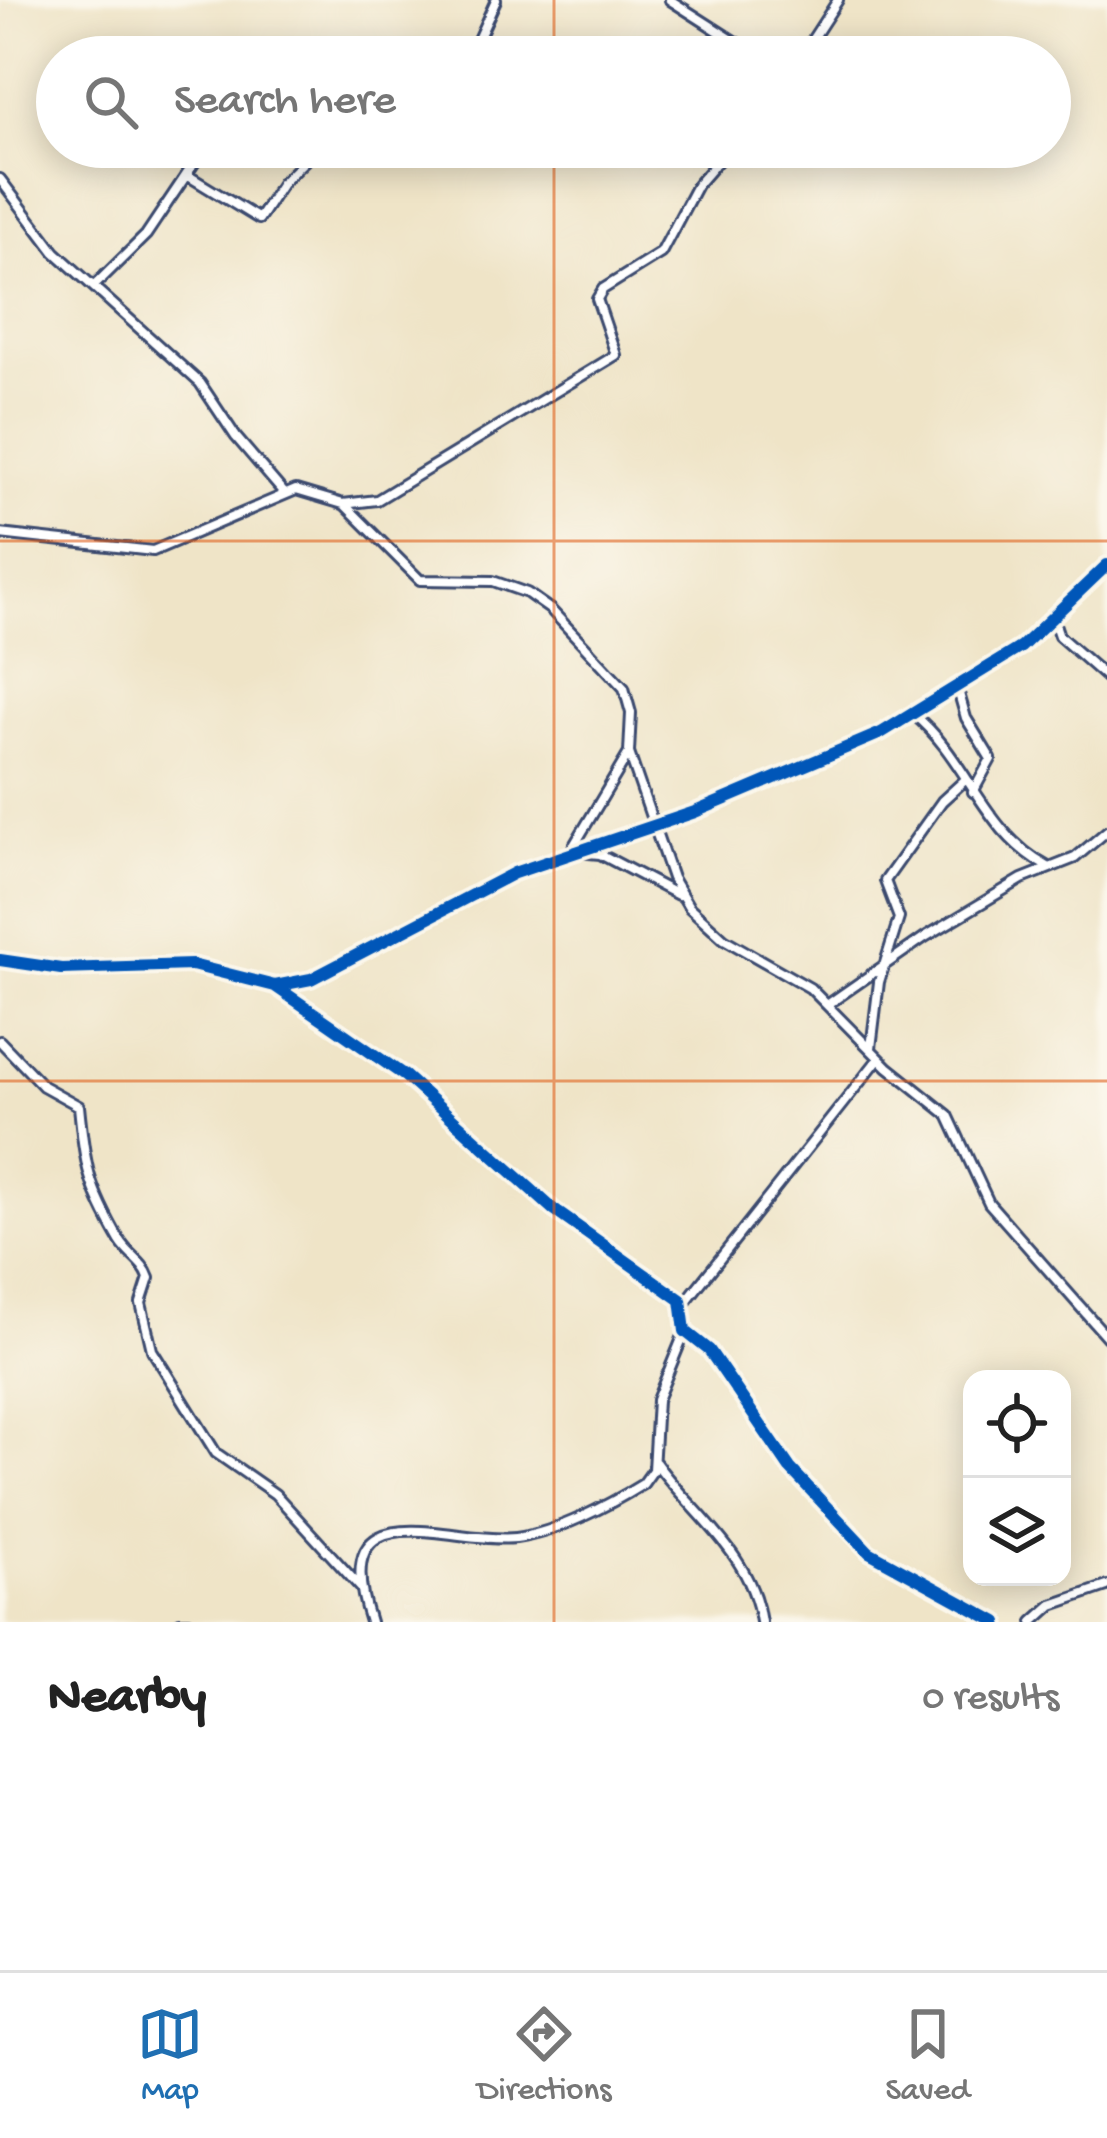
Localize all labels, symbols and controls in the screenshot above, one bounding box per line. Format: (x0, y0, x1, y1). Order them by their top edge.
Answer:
search box (36, 36, 1071, 168)
icon: search (78, 69, 144, 135)
text: Search here (174, 76, 396, 129)
map controls (963, 1370, 1071, 1586)
button: locate (963, 1370, 1071, 1478)
button: layers (963, 1478, 1071, 1586)
text: Nearby (48, 1670, 206, 1730)
text: 0 results (922, 1677, 1059, 1723)
tab: Map (137, 2001, 203, 2111)
tab: Directions (477, 2001, 611, 2111)
tab: Saved (885, 2001, 970, 2111)

